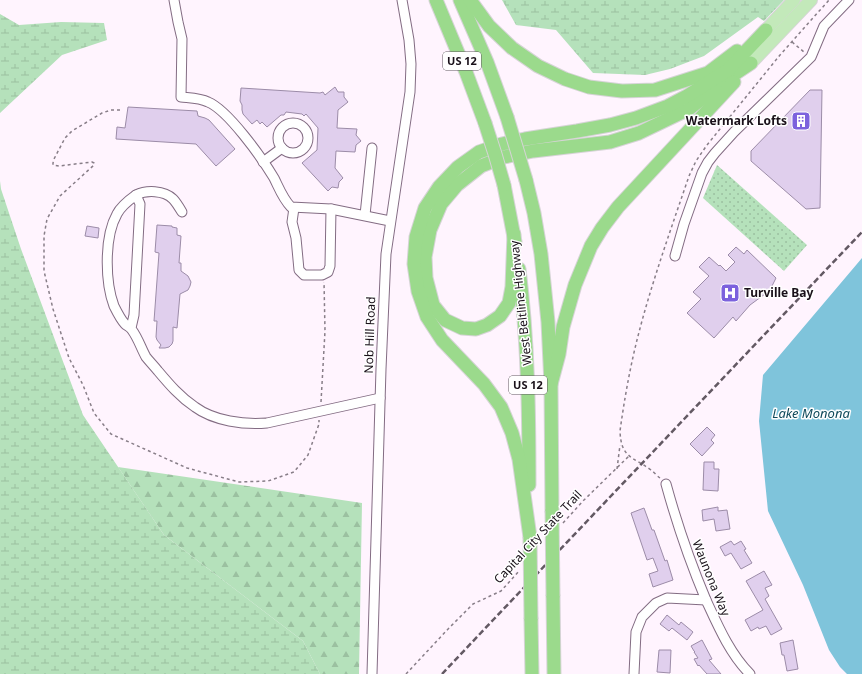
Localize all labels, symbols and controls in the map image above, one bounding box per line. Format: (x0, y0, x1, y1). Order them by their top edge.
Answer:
road number: US 12 (443, 52, 481, 70)
building icon: Watermark Lofts (790, 110, 812, 132)
place label: Watermark Lofts (686, 112, 787, 129)
street label: West Beltline Highway (505, 239, 536, 366)
hospital icon: Turville Bay (719, 282, 741, 304)
place label: Turville Bay (744, 284, 814, 301)
street label: Nob Hill Road (360, 296, 379, 374)
road number: US 12 (509, 376, 547, 394)
water label: Lake Monona (772, 404, 850, 422)
street label: Capital City State Trail (490, 486, 585, 587)
street label: Waunona Way (688, 537, 735, 619)

